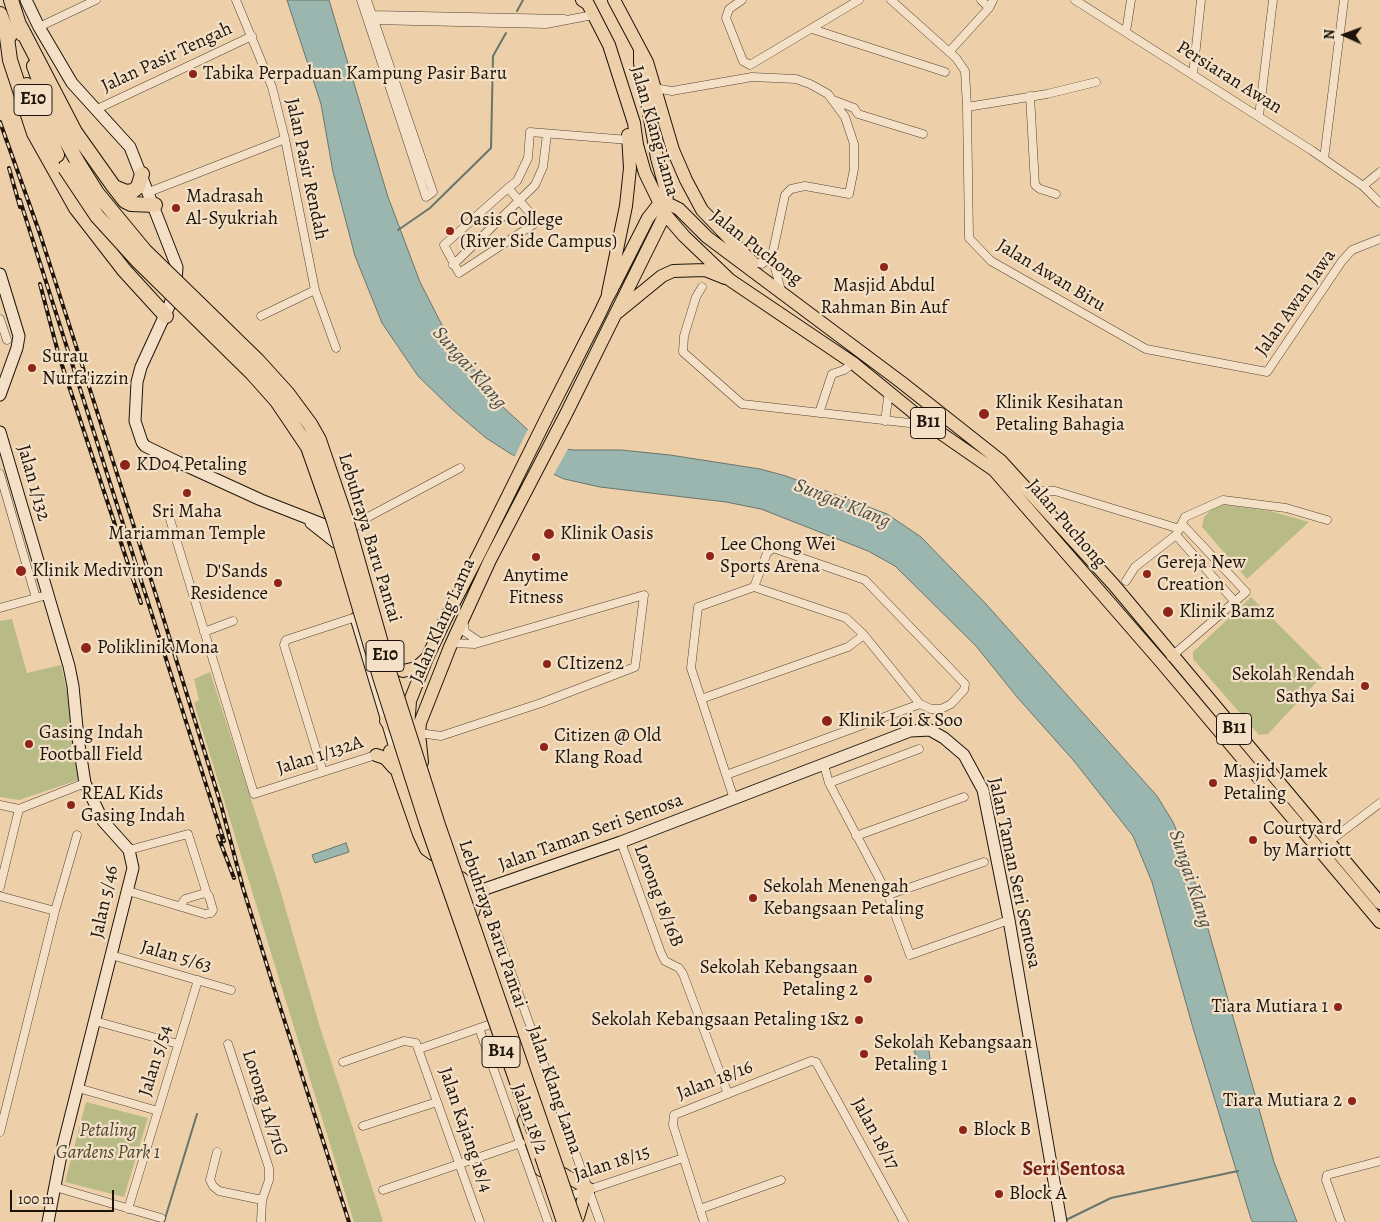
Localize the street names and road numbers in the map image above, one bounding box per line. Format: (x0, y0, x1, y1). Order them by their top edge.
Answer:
street label: Jalan Pasir Tengah (98, 18, 236, 98)
street label: Persiaran Awan (1172, 36, 1286, 120)
street label: Jalan Klang Lama (625, 63, 683, 199)
road number: E10 (14, 84, 52, 116)
street label: Jalan Pasir Rendah (280, 96, 332, 242)
street label: Jalan Puchong (705, 205, 807, 291)
street label: Jalan Awan Biru (992, 235, 1110, 317)
street label: Jalan Awan Jawa (1251, 245, 1341, 361)
road number: B11 (910, 408, 946, 438)
street label: Jalan 1/132 (11, 442, 55, 524)
street label: Lebuhraya Baru Pantai (332, 451, 406, 625)
street label: Jalan Puchong (1021, 475, 1111, 573)
street label: Jalan Klang Lama (405, 555, 481, 687)
road number: E10 (366, 640, 404, 671)
road number: B11 (1216, 714, 1252, 744)
street label: Jalan 1/132A (274, 731, 366, 781)
street label: Jalan Taman Seri Sentosa (983, 775, 1045, 971)
street label: Jalan Taman Seri Sentosa (496, 789, 686, 877)
street label: Lebuhraya Baru Pantai (453, 837, 531, 1011)
street label: Lorong 18/16B (628, 842, 688, 950)
street label: Jalan 5/46 (86, 863, 124, 941)
street label: Jalan 5/63 (138, 936, 214, 978)
street label: Jalan 5/54 (134, 1023, 178, 1099)
street label: Jalan Klang Lama (521, 1023, 587, 1157)
road number: B14 (482, 1036, 520, 1068)
street label: Lorong 1A/71G (236, 1047, 292, 1159)
street label: Jalan 18/16 (674, 1056, 756, 1106)
street label: Jalan Kajang 18/4 (433, 1065, 497, 1195)
street label: Jalan 18/2 (506, 1081, 552, 1157)
street label: Jalan 18/17 (846, 1094, 904, 1174)
street label: Jalan 18/15 (571, 1141, 653, 1187)

